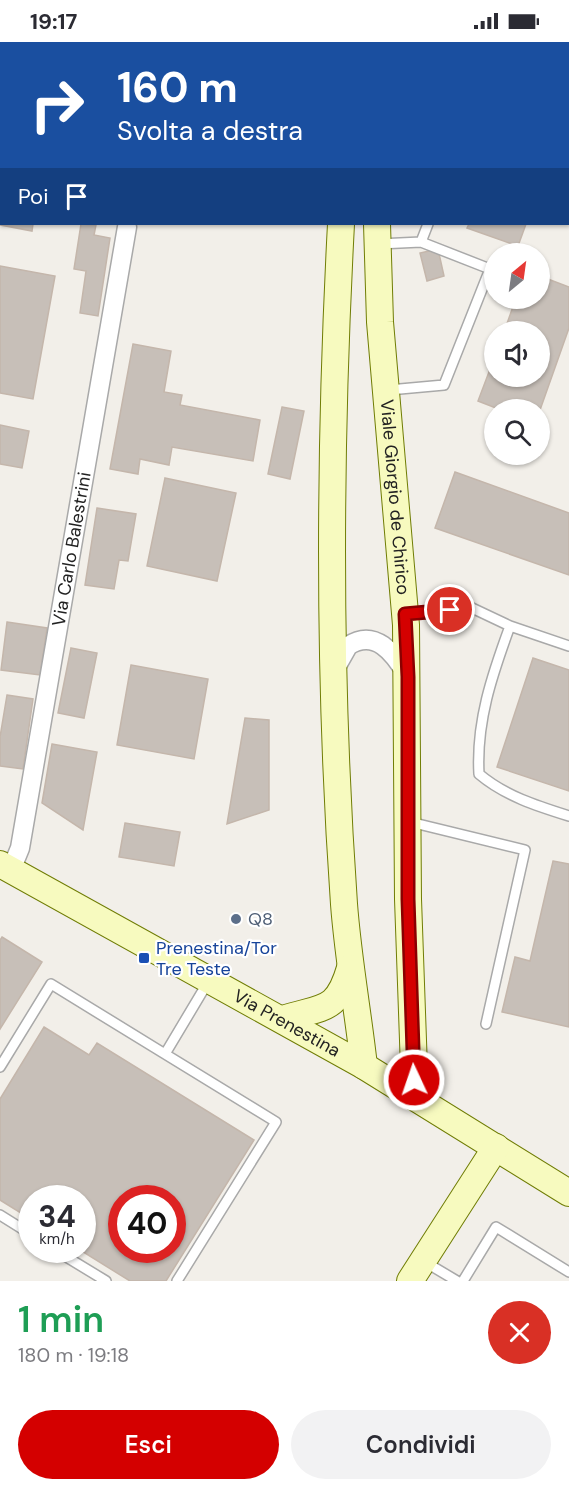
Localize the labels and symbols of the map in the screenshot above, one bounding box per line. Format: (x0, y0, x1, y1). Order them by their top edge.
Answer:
north arrow (484, 243, 550, 309)
street label: Viale Giorgio de Chirico (375, 399, 415, 596)
street label: Via Carlo Balestrini (46, 470, 97, 628)
pin (424, 584, 475, 635)
place label: Q8 (248, 907, 273, 931)
marker: Q8 (229, 912, 243, 926)
place label: Prenestina/Tor Tre Teste (156, 936, 277, 981)
marker: Prenestina/Tor Tre Teste (137, 951, 151, 965)
street label: Via Prenestina (229, 984, 345, 1062)
position arrow (382, 1048, 446, 1112)
speed limit sign: 40 (108, 1185, 186, 1263)

